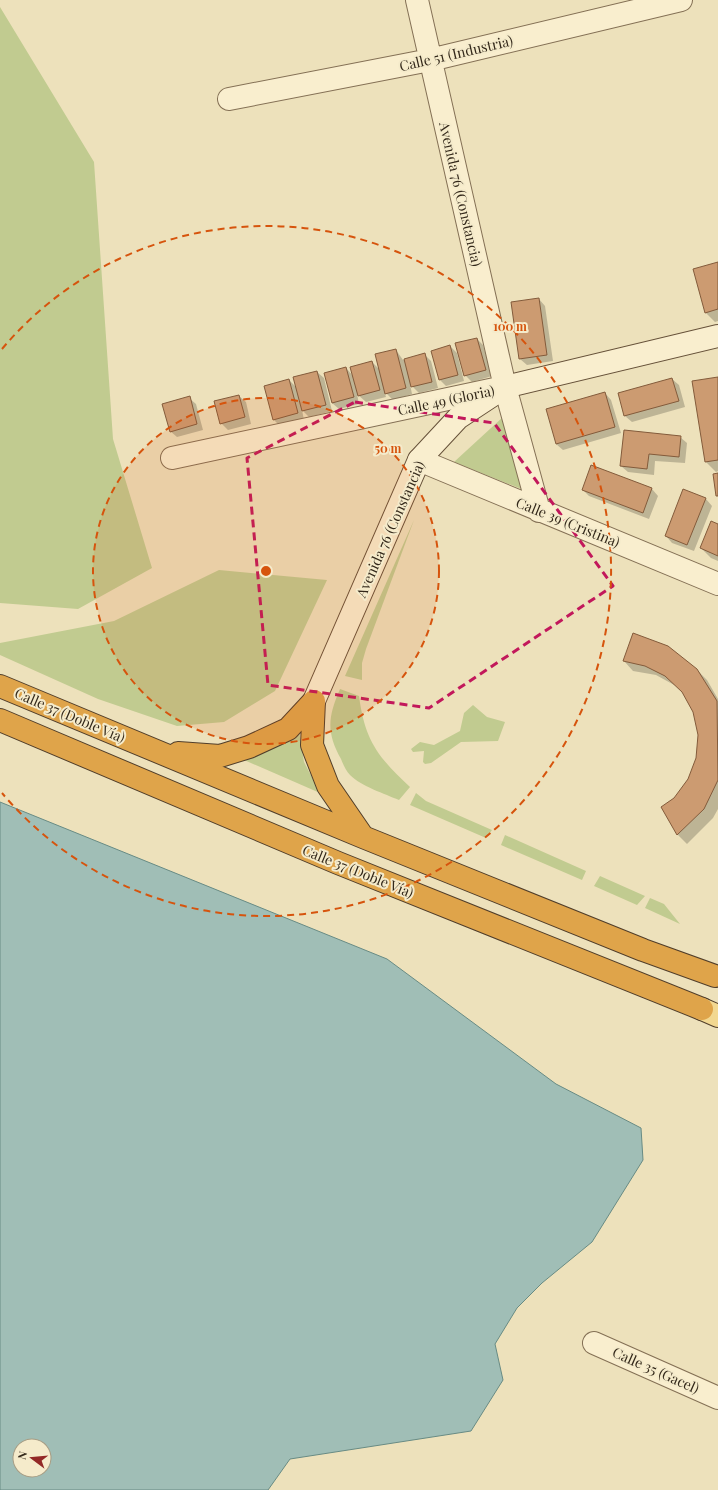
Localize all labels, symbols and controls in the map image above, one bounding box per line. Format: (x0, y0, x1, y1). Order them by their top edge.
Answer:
street label: Calle 51 (Industria) (397, 31, 515, 75)
street label: Avenida 76 (Constancia) (435, 119, 487, 268)
text: 100 m (493, 318, 527, 334)
street label: Calle 49 (Gloria) (396, 380, 496, 420)
text: 50 m (375, 440, 402, 456)
street label: Avenida 76 (Constancia) (351, 458, 429, 601)
street label: Calle 39 (Cristina) (513, 493, 623, 551)
centre of rings (259, 564, 273, 578)
street label: Calle 37 (Doble Vía) (12, 683, 128, 747)
street label: Calle 37 (Doble Vía) (300, 840, 416, 902)
street label: Calle 35 (Gacel) (610, 1342, 702, 1398)
north arrow (12, 1438, 52, 1478)
text: N (14, 1449, 30, 1461)

